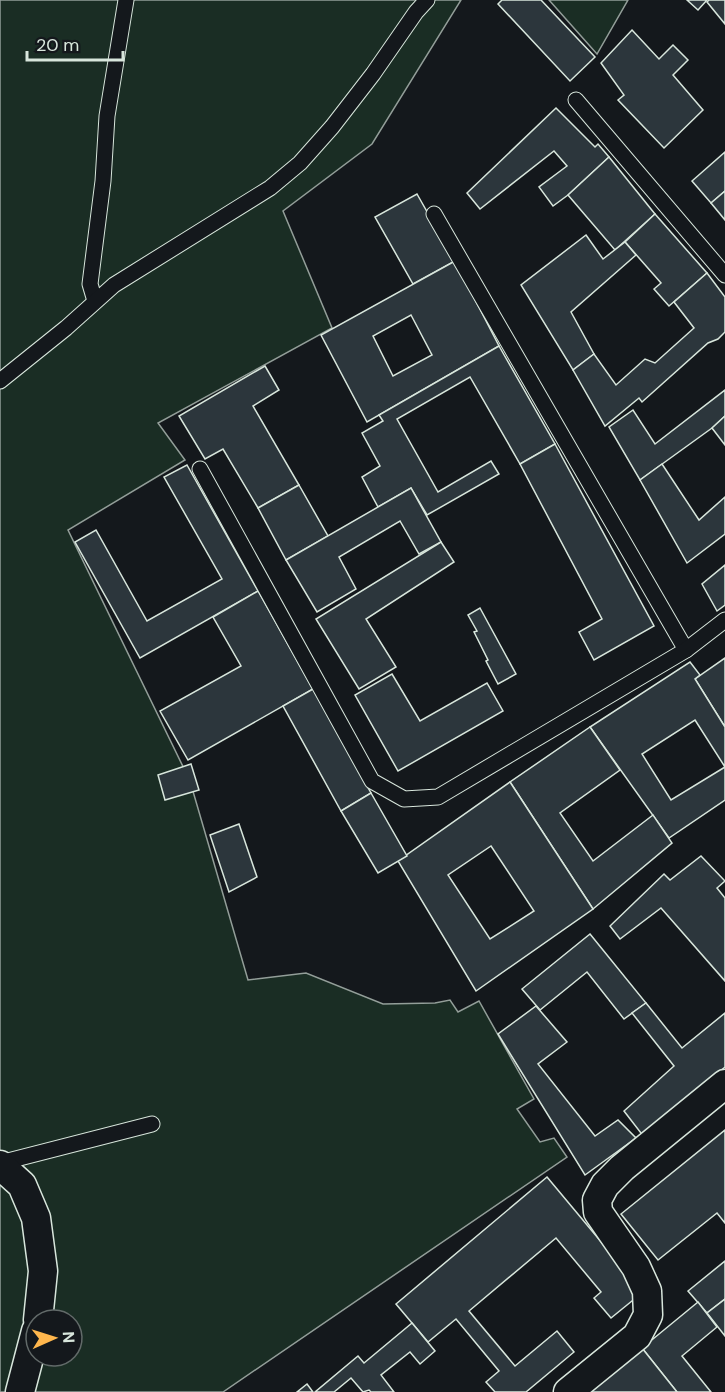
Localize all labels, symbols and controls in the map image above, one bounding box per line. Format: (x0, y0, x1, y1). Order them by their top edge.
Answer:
scale bar (27, 24, 123, 62)
text: 20 m (36, 33, 79, 57)
north arrow (24, 1308, 84, 1368)
text: N (58, 1331, 79, 1344)

